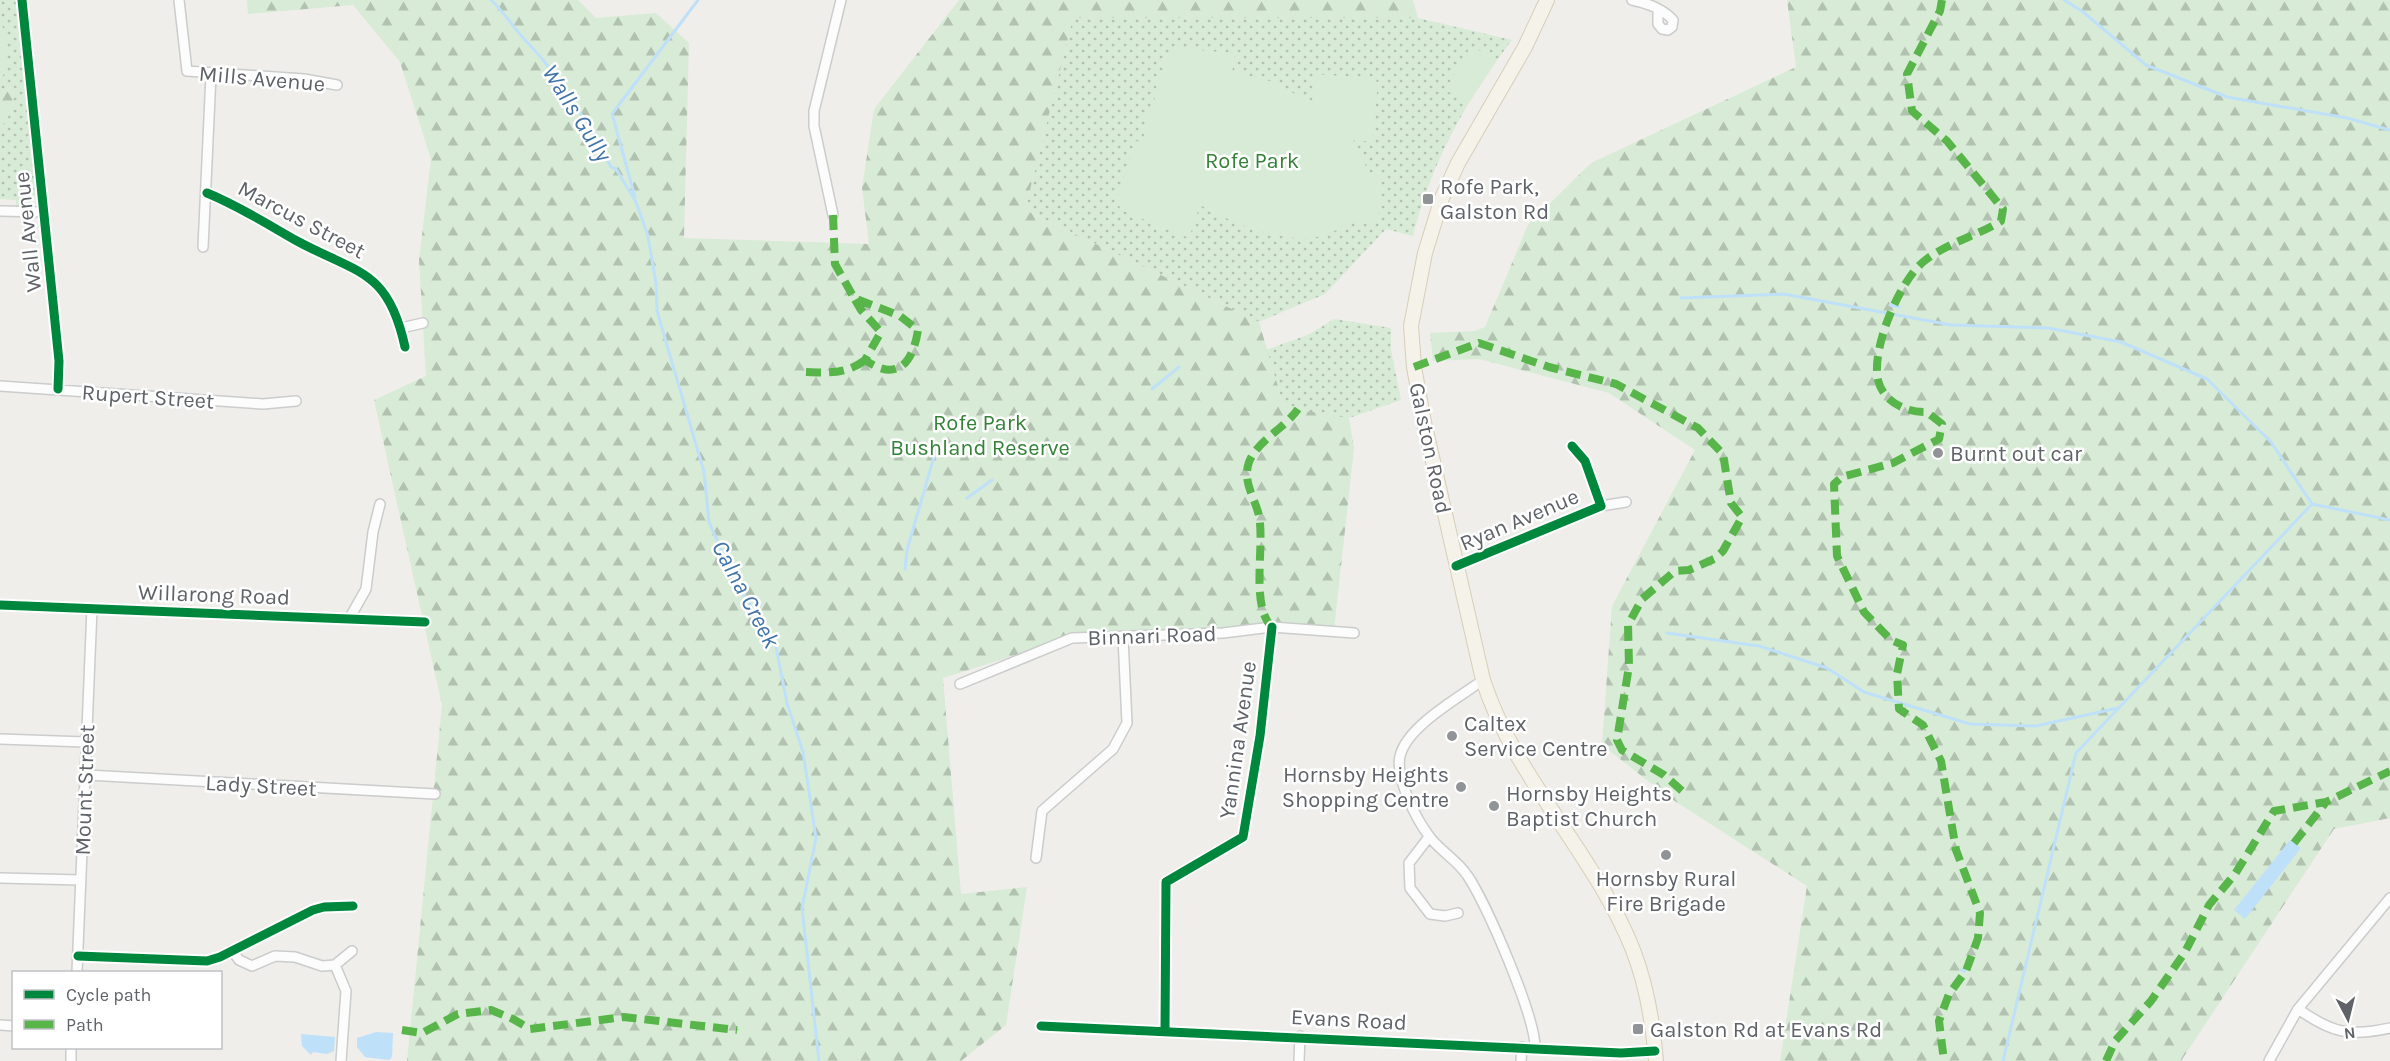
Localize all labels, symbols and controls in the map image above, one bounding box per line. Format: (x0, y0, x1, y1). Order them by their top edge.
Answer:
water label: Walls Gully (536, 59, 618, 167)
street label: Mills Avenue (198, 61, 326, 97)
park label: Rofe Park (1205, 148, 1299, 174)
street label: Wall Avenue (9, 170, 47, 293)
place label: Rofe Park, Galston Rd (1440, 174, 1549, 225)
street label: Marcus Street (233, 175, 370, 264)
marker: Rofe Park, Galston Rd (1421, 192, 1435, 206)
street label: Rupert Street (81, 379, 215, 415)
street label: Galston Road (1403, 380, 1457, 516)
park label: Rofe Park Bushland Reserve (890, 410, 1070, 461)
place label: Burnt out car (1950, 441, 2082, 467)
marker: Burnt out car (1931, 446, 1945, 460)
street label: Ryan Avenue (1456, 483, 1583, 557)
water label: Calna Creek (706, 536, 786, 653)
street label: Willarong Road (137, 579, 290, 611)
street label: Binnari Road (1087, 621, 1217, 651)
street label: Yannina Avenue (1214, 660, 1262, 821)
place label: Caltex Service Centre (1464, 711, 1608, 762)
street label: Mount Street (70, 724, 100, 856)
marker: Caltex Service Centre (1445, 729, 1459, 743)
place label: Hornsby Heights Shopping Centre (1282, 762, 1449, 813)
street label: Lady Street (205, 770, 317, 802)
marker: Hornsby Heights Shopping Centre (1454, 780, 1468, 794)
place label: Hornsby Heights Baptist Church (1506, 781, 1672, 832)
marker: Hornsby Heights Baptist Church (1487, 799, 1501, 813)
marker: Hornsby Rural Fire Brigade (1659, 848, 1673, 862)
place label: Hornsby Rural Fire Brigade (1595, 866, 1737, 917)
legend (12, 971, 222, 1049)
text: Cycle path (66, 984, 151, 1006)
north arrow (2318, 989, 2378, 1049)
street label: Evans Road (1290, 1004, 1408, 1036)
text: Path (66, 1014, 104, 1036)
place label: Galston Rd at Evans Rd (1650, 1017, 1882, 1043)
marker: Galston Rd at Evans Rd (1631, 1022, 1645, 1036)
text: N (2343, 1023, 2357, 1044)

